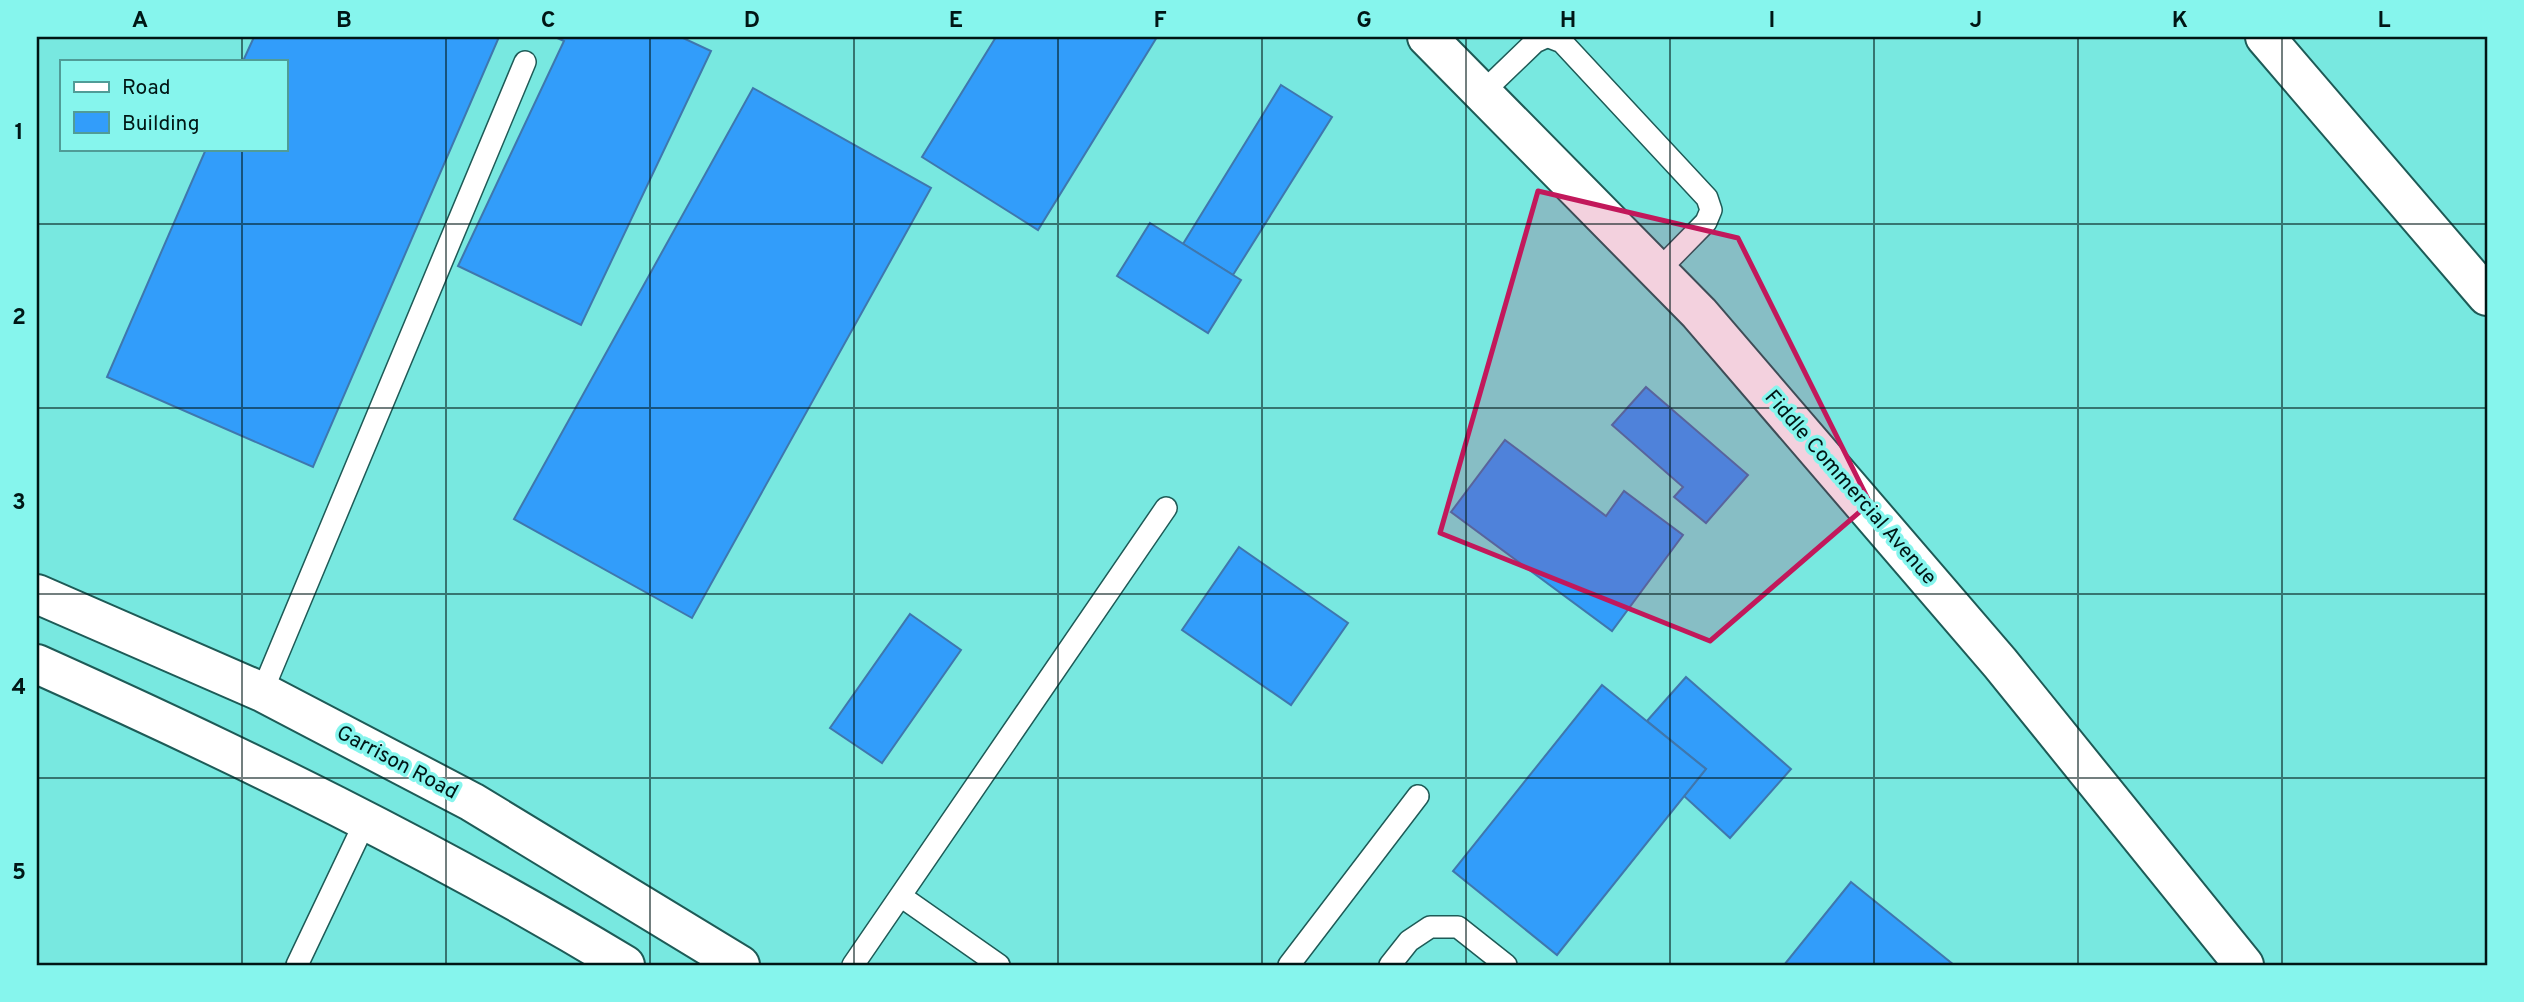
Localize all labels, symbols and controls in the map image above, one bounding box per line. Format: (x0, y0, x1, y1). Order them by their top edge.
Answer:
text: A (132, 7, 148, 36)
text: B (336, 7, 352, 36)
text: C (541, 7, 555, 36)
text: D (744, 7, 760, 36)
text: E (949, 7, 963, 36)
text: F (1153, 7, 1167, 36)
text: G (1356, 7, 1372, 36)
text: H (1560, 7, 1576, 36)
text: I (1769, 7, 1775, 36)
text: J (1970, 7, 1982, 36)
text: K (2172, 7, 2188, 36)
text: L (2377, 7, 2391, 36)
legend (60, 60, 287, 150)
text: Road (122, 75, 171, 102)
text: Building (122, 111, 200, 138)
text: 1 (14, 119, 24, 148)
text: 2 (12, 304, 26, 333)
street label: Fiddle Commercial Avenue (1758, 385, 1942, 591)
text: 3 (12, 489, 26, 518)
text: 4 (12, 674, 26, 703)
street label: Garrison Road (332, 720, 462, 806)
text: 5 (12, 859, 26, 888)

